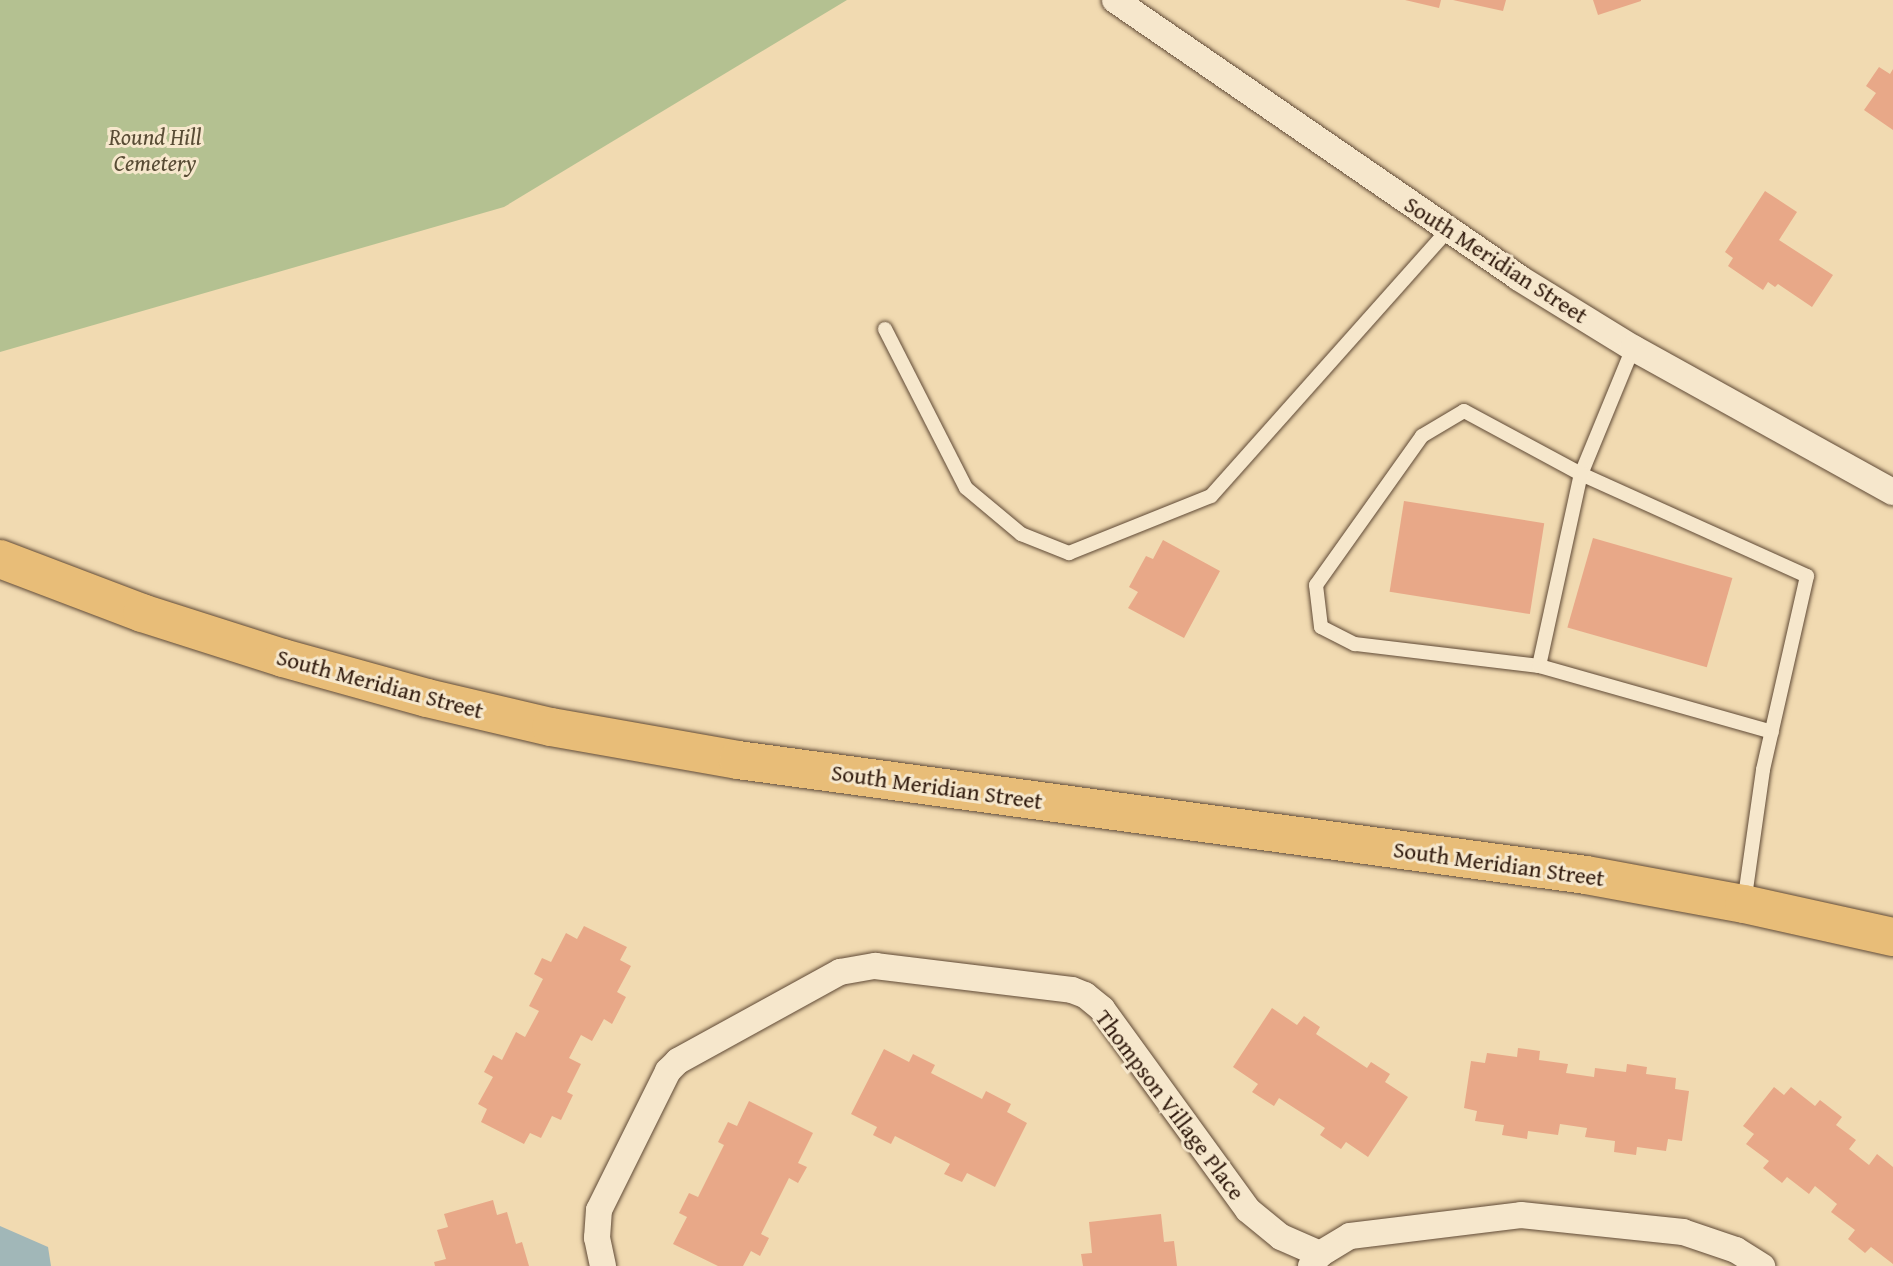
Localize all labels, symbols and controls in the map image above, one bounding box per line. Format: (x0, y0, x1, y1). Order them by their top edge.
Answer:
park label: Round Hill Cemetery (109, 123, 201, 177)
street label: South Meridian Street (1399, 190, 1593, 330)
street label: South Meridian Street (274, 643, 486, 725)
street label: South Meridian Street (830, 759, 1044, 815)
street label: South Meridian Street (1392, 836, 1606, 892)
street label: Thompson Village Place (1090, 1005, 1250, 1205)

